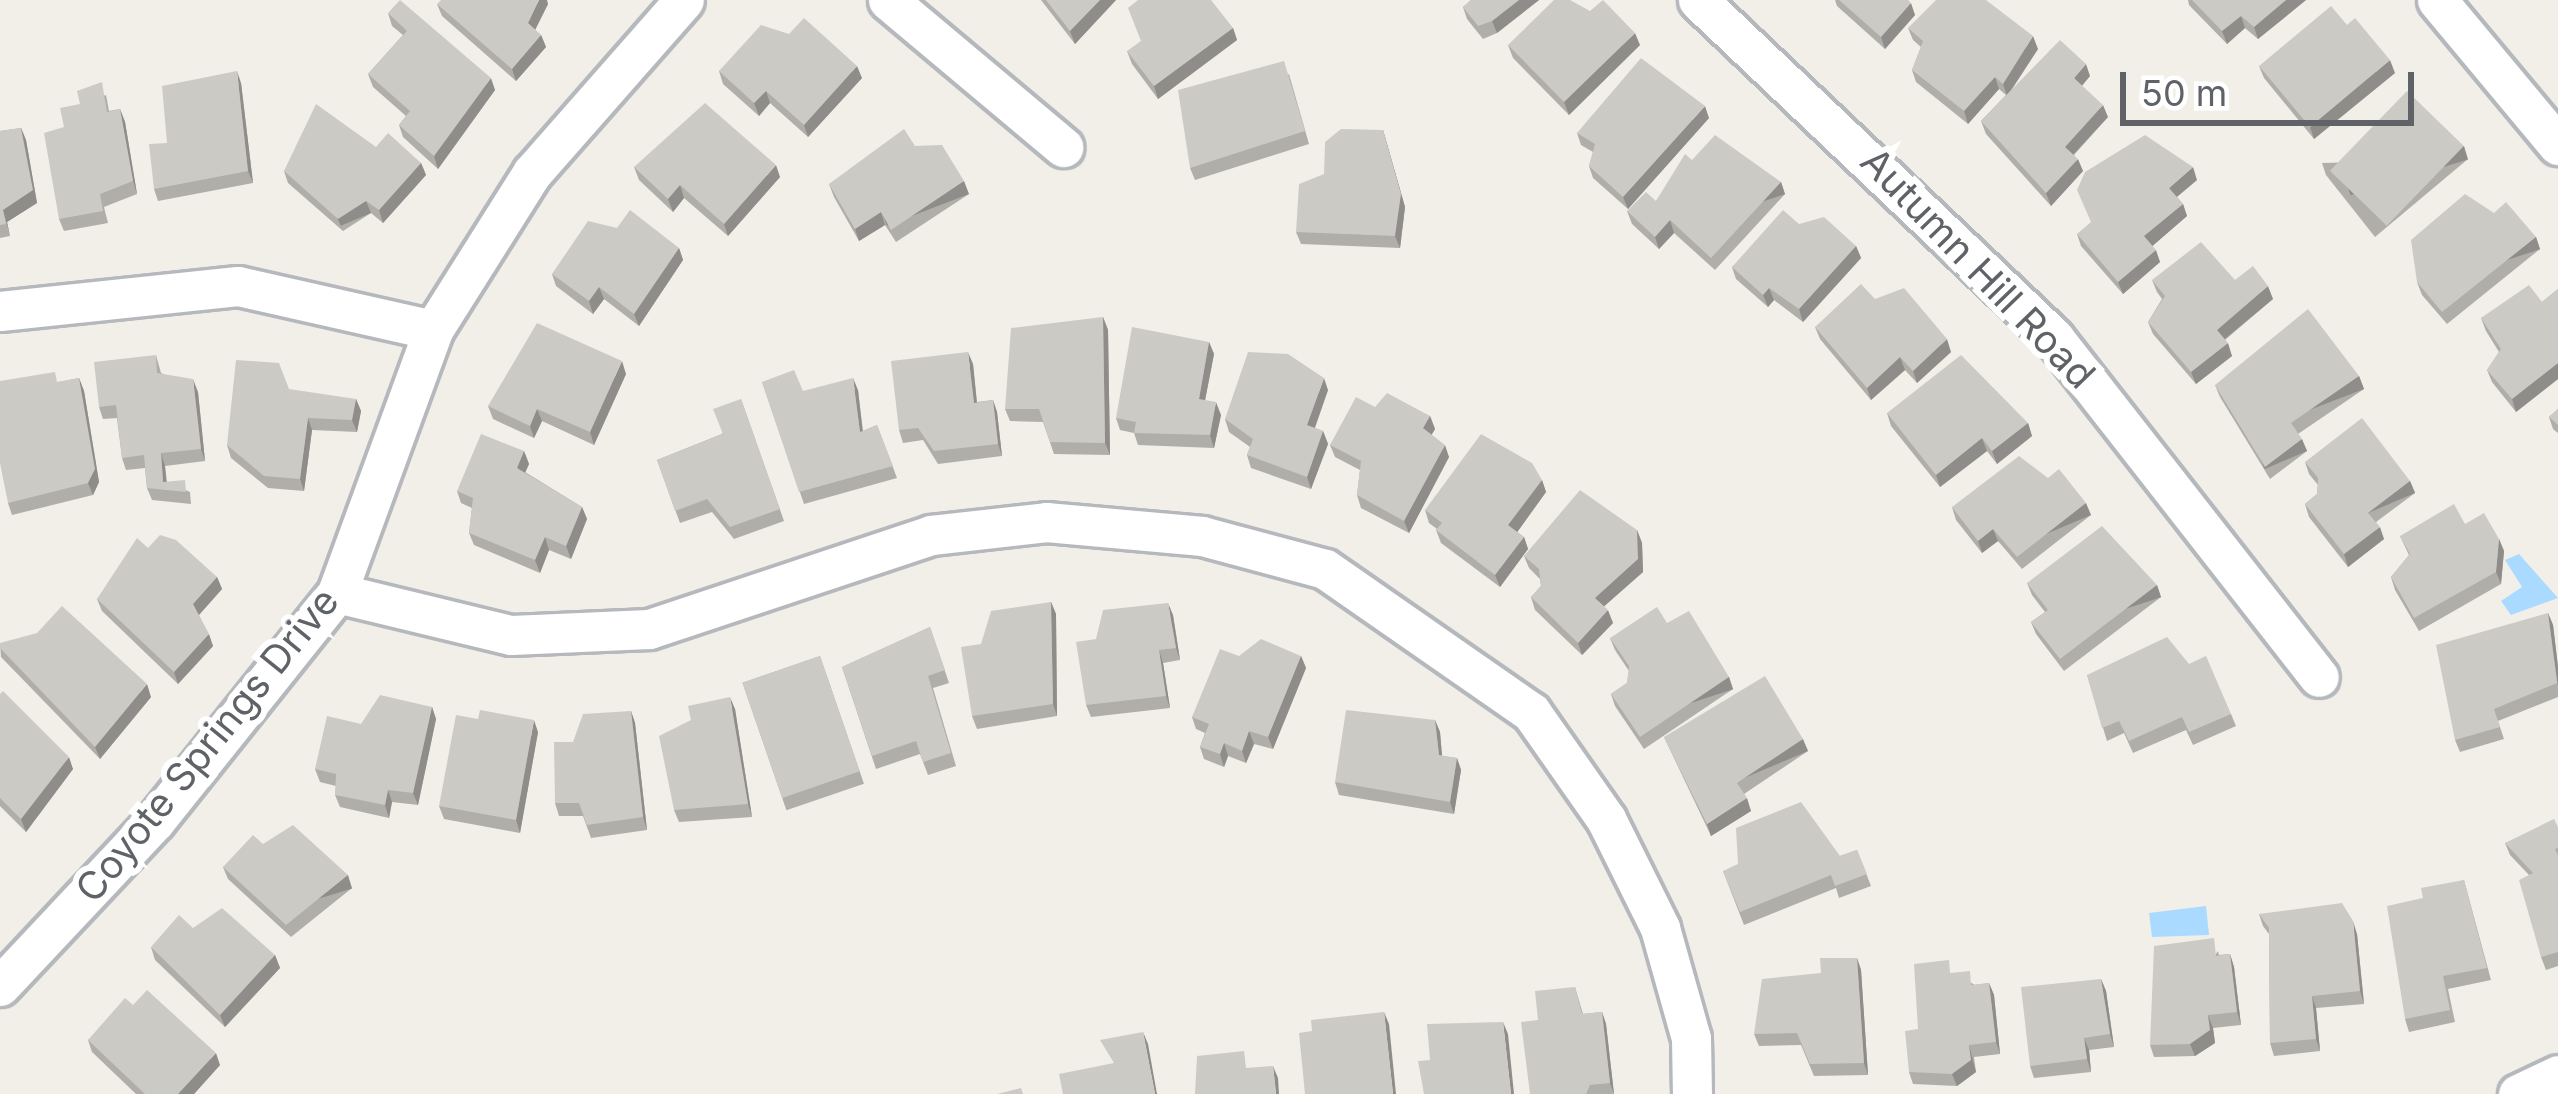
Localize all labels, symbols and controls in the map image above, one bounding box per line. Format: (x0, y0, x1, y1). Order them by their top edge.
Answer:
scale bar (2126, 48, 2420, 122)
text: 50 m (2141, 71, 2227, 115)
street label: Autumn Hill Road (1851, 138, 2105, 398)
street label: Coyote Springs Drive (66, 578, 348, 912)

